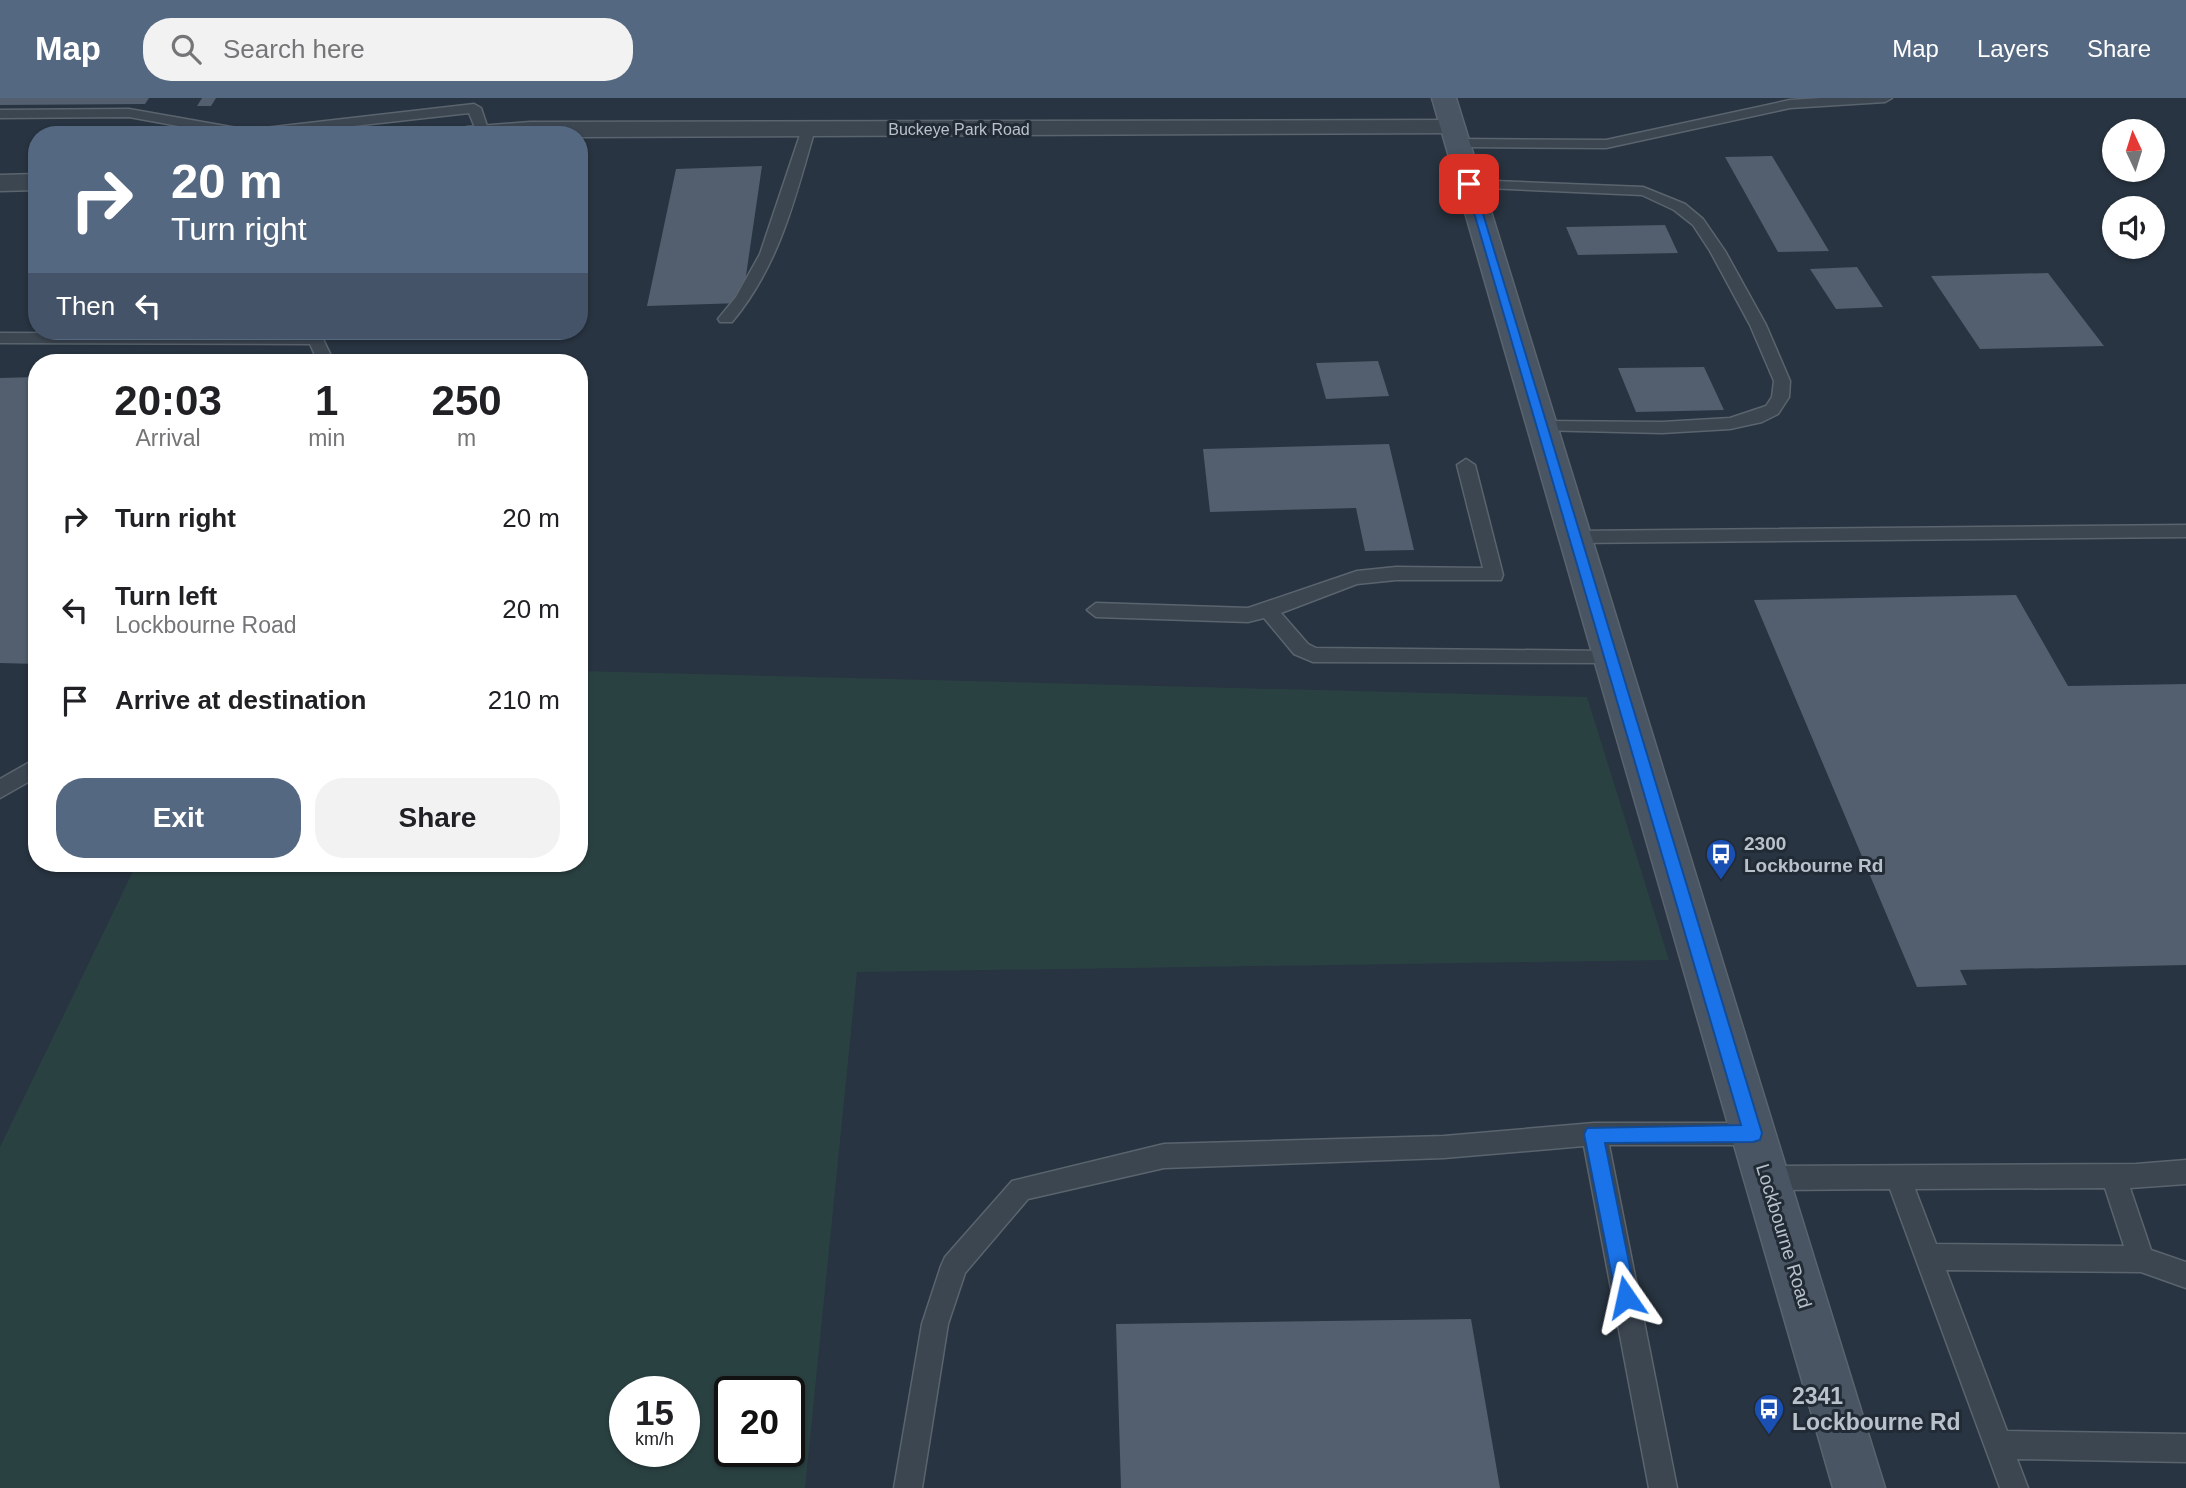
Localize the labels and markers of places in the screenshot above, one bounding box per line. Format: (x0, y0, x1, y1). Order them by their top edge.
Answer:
pin (1439, 154, 1499, 214)
place label: 2300 Lockbourne Rd (1744, 833, 1883, 876)
bus stop icon: 2300 Lockbourne Rd (1704, 837, 1738, 881)
place label: 2341 Lockbourne Rd (1792, 1383, 1961, 1435)
bus stop icon: 2341 Lockbourne Rd (1752, 1392, 1786, 1436)

